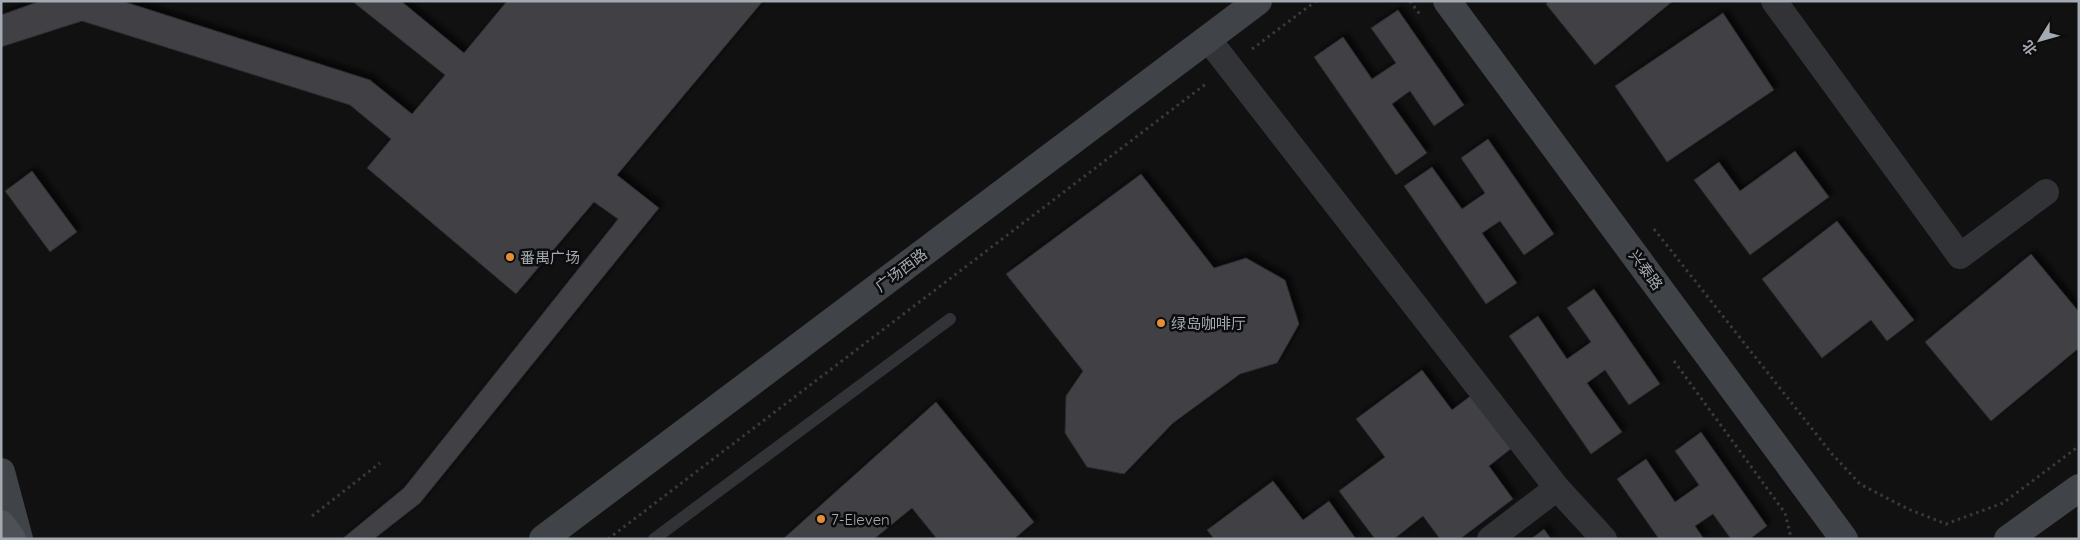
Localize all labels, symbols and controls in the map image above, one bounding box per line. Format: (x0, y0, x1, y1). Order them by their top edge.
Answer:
north arrow (2015, 15, 2065, 65)
text: 北 (2018, 37, 2041, 59)
street label: 广场西路 (871, 244, 931, 296)
street label: 兴泰路 (1625, 246, 1667, 294)
place label: 番禺广场 (520, 248, 580, 267)
marker: 番禺广场 (504, 251, 516, 263)
place label: 绿岛咖啡厅 (1171, 314, 1246, 333)
marker: 绿岛咖啡厅 (1155, 317, 1167, 329)
place label: 7-Eleven (831, 510, 890, 529)
marker: 7-Eleven (815, 513, 827, 525)

